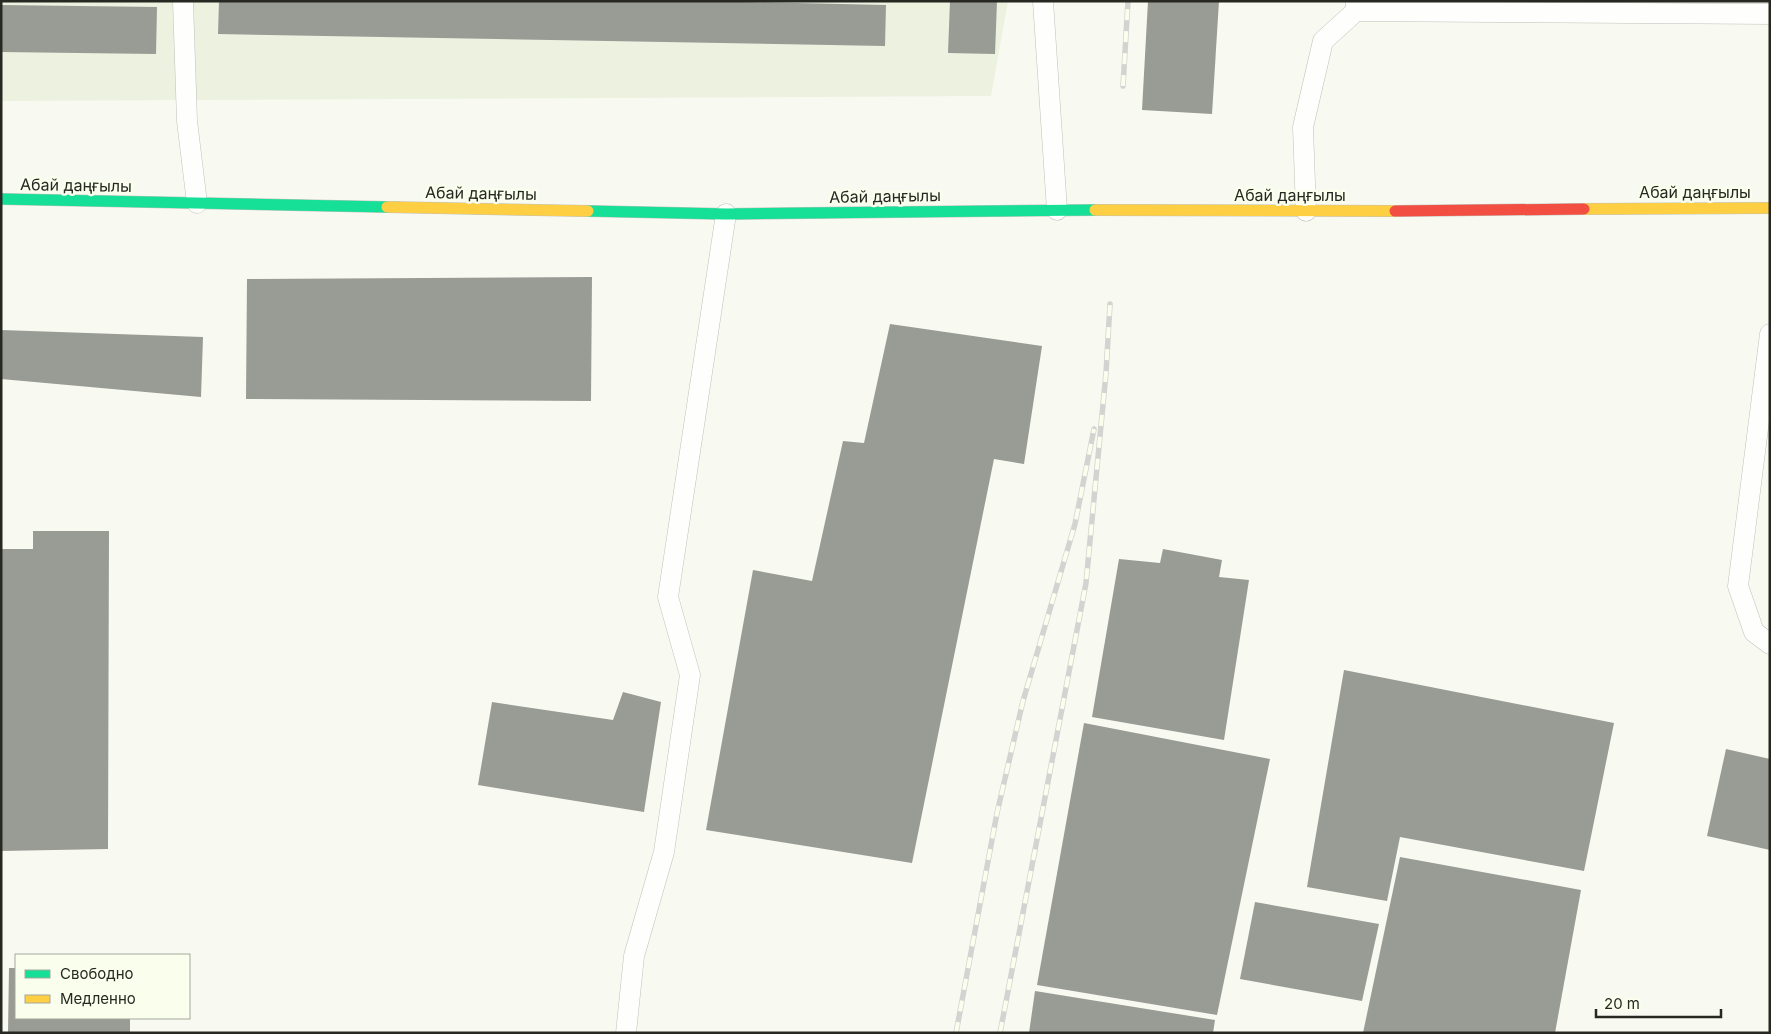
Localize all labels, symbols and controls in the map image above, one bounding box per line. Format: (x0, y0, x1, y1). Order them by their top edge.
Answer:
street label: Абай даңғылы (20, 174, 132, 196)
street label: Абай даңғылы (425, 182, 537, 204)
street label: Абай даңғылы (1639, 182, 1751, 202)
street label: Абай даңғылы (829, 185, 941, 207)
street label: Абай даңғылы (1234, 185, 1346, 205)
legend (15, 954, 190, 1019)
text: Свободно (60, 964, 134, 983)
scale bar (1596, 986, 1721, 1018)
text: Медленно (60, 989, 136, 1008)
text: 20 m (1604, 994, 1640, 1013)

